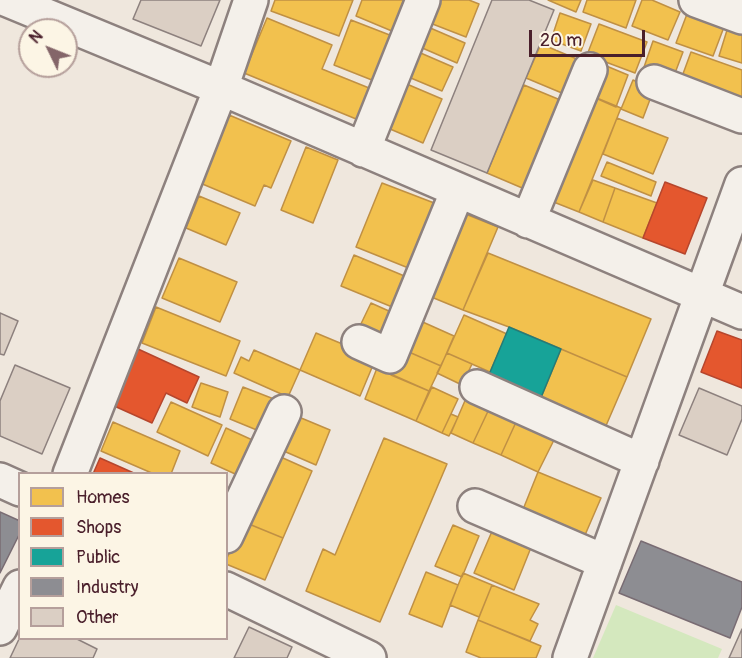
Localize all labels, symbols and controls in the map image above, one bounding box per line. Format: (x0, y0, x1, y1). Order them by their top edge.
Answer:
north arrow (18, 18, 78, 78)
scale bar (532, 18, 648, 56)
text: N (25, 26, 47, 48)
text: 20 m (540, 29, 582, 52)
legend (18, 472, 228, 640)
text: Homes (76, 486, 129, 509)
text: Shops (76, 516, 121, 539)
text: Public (76, 546, 120, 569)
text: Industry (76, 576, 139, 599)
text: Other (76, 606, 118, 629)

